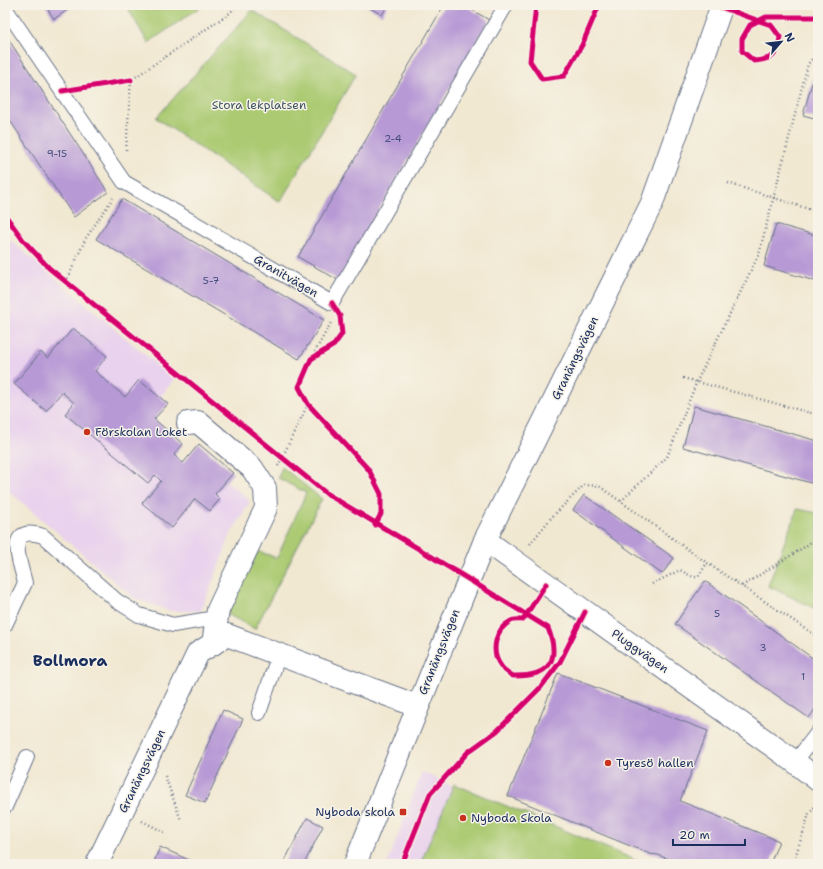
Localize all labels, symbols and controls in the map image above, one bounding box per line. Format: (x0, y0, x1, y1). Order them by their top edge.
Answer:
north arrow (761, 22, 801, 62)
text: N (781, 30, 798, 45)
park label: Stora lekplatsen (212, 97, 306, 113)
house number: 2-4 (384, 132, 402, 145)
house number: 9-15 (47, 147, 67, 160)
street label: Granitvägen (251, 251, 321, 301)
house number: 5-7 (203, 274, 219, 287)
street label: Granängsvägen (548, 314, 602, 402)
place label: Förskolan Loket (95, 424, 187, 440)
marker: Förskolan Loket (82, 427, 92, 437)
street label: Granängsvägen (415, 607, 463, 697)
house number: 5 (714, 607, 720, 620)
street label: Pluggvägen (608, 625, 672, 677)
house number: 3 (760, 641, 767, 654)
district label: Bollmora (33, 650, 107, 671)
house number: 1 (801, 670, 805, 683)
street label: Granängsvägen (115, 727, 169, 815)
place label: Tyresö hallen (616, 755, 694, 771)
marker: Tyresö hallen (603, 758, 613, 768)
place label: Nyboda skola (315, 804, 396, 820)
marker: Nyboda skola (398, 807, 408, 817)
place label: Nyboda Skola (471, 810, 552, 826)
marker: Nyboda Skola (458, 813, 468, 823)
scale bar (673, 821, 745, 847)
text: 20 m (679, 827, 710, 843)

